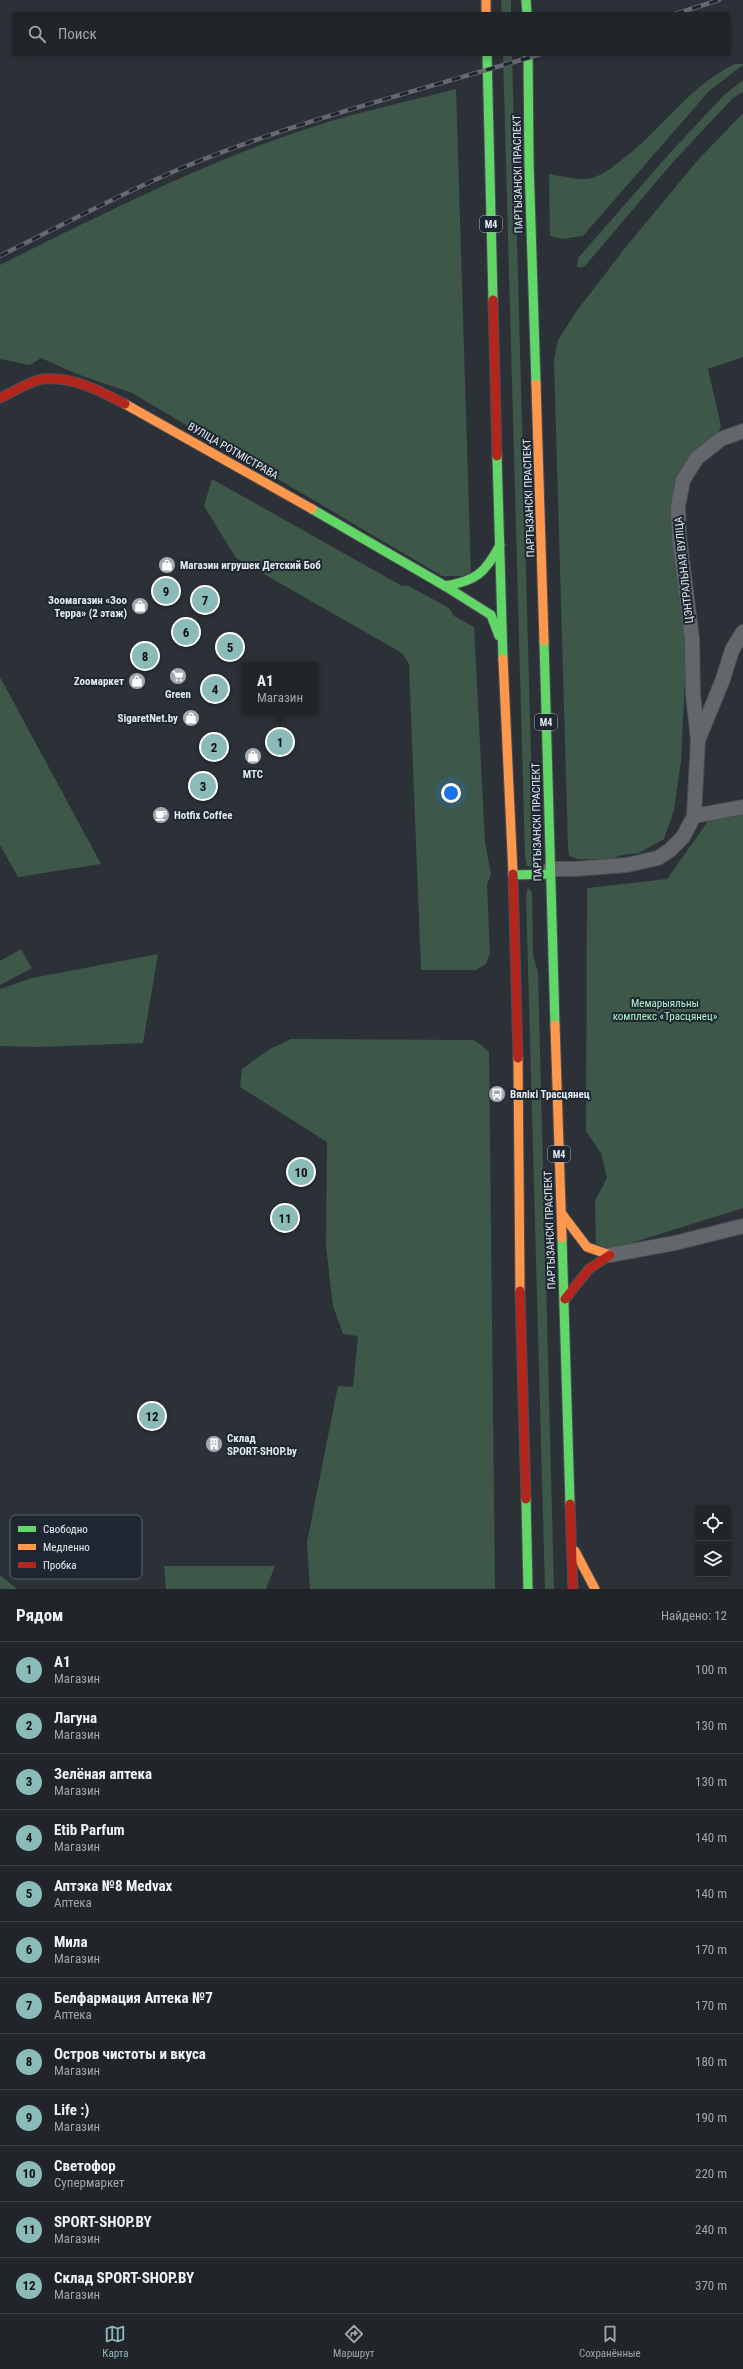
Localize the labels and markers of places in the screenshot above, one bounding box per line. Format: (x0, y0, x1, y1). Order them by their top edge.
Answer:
shop icon: Магазин игрушек Детский Боб (157, 555, 177, 575)
place label: Магазин игрушек Детский Боб (180, 559, 321, 572)
pin: 9 (153, 576, 179, 606)
pin: 7 (192, 585, 218, 615)
place label: Зоомагазин «Зоо Терра» (2 этаж) (48, 594, 128, 620)
shop icon: Зоомагазин «Зоо Терра» (2 этаж) (130, 596, 150, 616)
pin: 6 (173, 617, 199, 647)
pin: 5 (217, 632, 243, 662)
pin: 8 (132, 641, 158, 671)
supermarket icon: Green (168, 666, 188, 686)
shop icon: Zooмаркет (127, 671, 147, 691)
pin: 4 (202, 674, 228, 704)
place label: Zooмаркет (74, 675, 124, 688)
place label: Green (165, 688, 191, 701)
shop icon: SigaretNet.by (181, 708, 201, 728)
place label: SigaretNet.by (118, 712, 178, 725)
pin: 1 (267, 727, 293, 757)
pin: 2 (201, 732, 227, 762)
shop icon: МТС (243, 746, 263, 766)
place label: МТС (243, 768, 263, 781)
pin: 3 (190, 771, 216, 801)
cafe icon: Hotfix Coffee (151, 805, 171, 825)
place label: Hotfix Coffee (174, 809, 232, 822)
bus stop icon: Вялікі Трасцянец (487, 1084, 507, 1104)
place label: Вялікі Трасцянец (510, 1088, 590, 1101)
pin: 10 (288, 1157, 314, 1187)
pin: 11 (272, 1203, 298, 1233)
pin: 12 (139, 1401, 165, 1431)
place label: Склад SPORT-SHOP.by (227, 1432, 297, 1458)
building icon: Склад SPORT-SHOP.by (204, 1434, 224, 1454)

